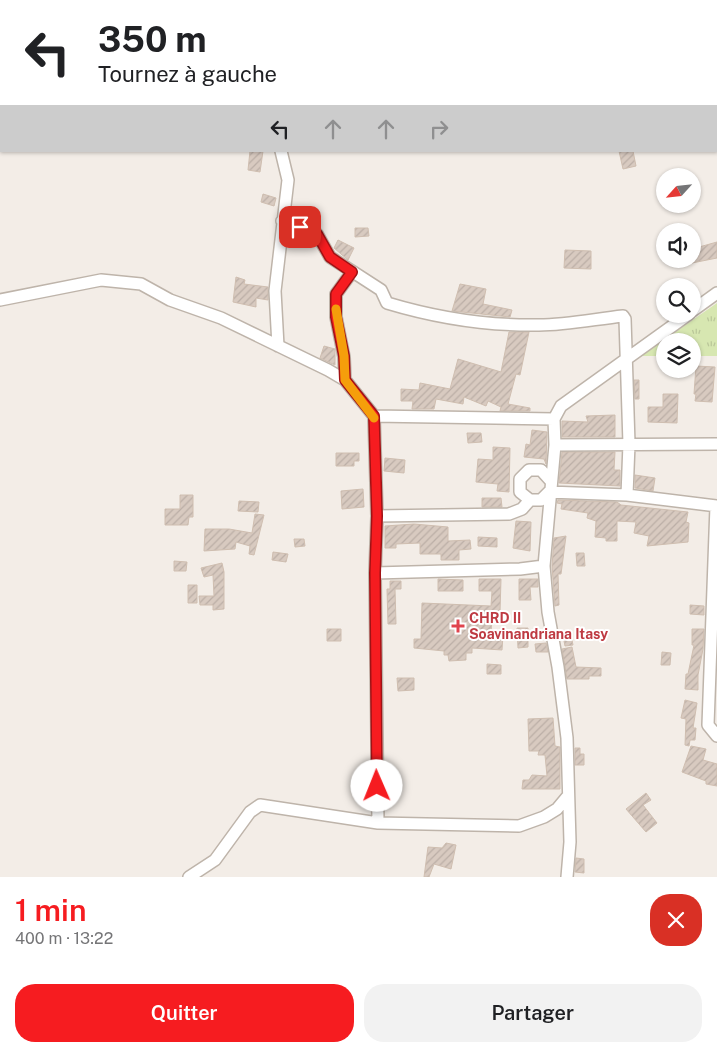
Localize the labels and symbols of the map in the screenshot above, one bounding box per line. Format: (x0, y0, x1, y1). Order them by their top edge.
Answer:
north arrow (656, 168, 701, 212)
pin (279, 206, 321, 248)
place label: CHRD II Soavinandriana Itasy (469, 610, 608, 642)
marker: CHRD II Soavinandriana Itasy (451, 619, 465, 633)
position arrow (350, 759, 402, 811)

